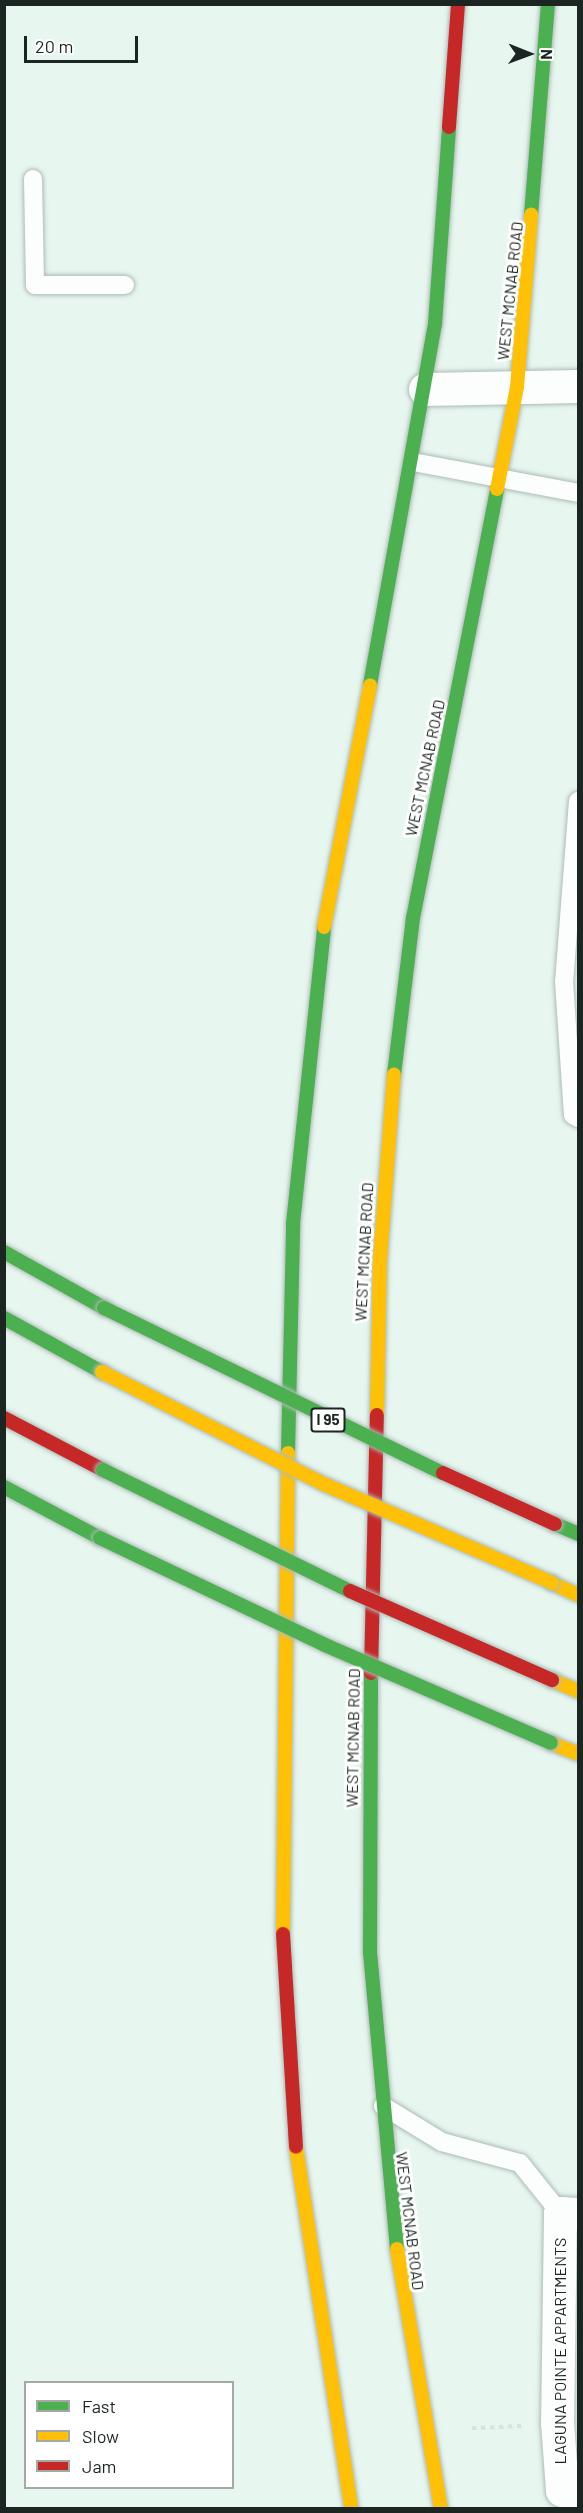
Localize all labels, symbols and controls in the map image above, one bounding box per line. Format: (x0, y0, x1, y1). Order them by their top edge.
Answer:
scale bar (27, 24, 141, 62)
north arrow (499, 24, 559, 84)
text: 20 m (35, 35, 73, 57)
text: N (538, 49, 557, 60)
street label: WEST MCNAB ROAD (493, 221, 527, 361)
street label: WEST MCNAB ROAD (401, 698, 449, 838)
street label: WEST MCNAB ROAD (351, 1182, 377, 1322)
road number: I 95 (310, 1408, 346, 1432)
street label: WEST MCNAB ROAD (342, 1668, 364, 1808)
street label: WEST MCNAB ROAD (392, 2151, 428, 2291)
street label: LAGUNA POINTE APPARTMENTS (550, 2238, 570, 2464)
legend (24, 2381, 234, 2489)
text: Fast (82, 2395, 116, 2417)
text: Slow (82, 2425, 119, 2447)
text: Jam (82, 2455, 116, 2477)

